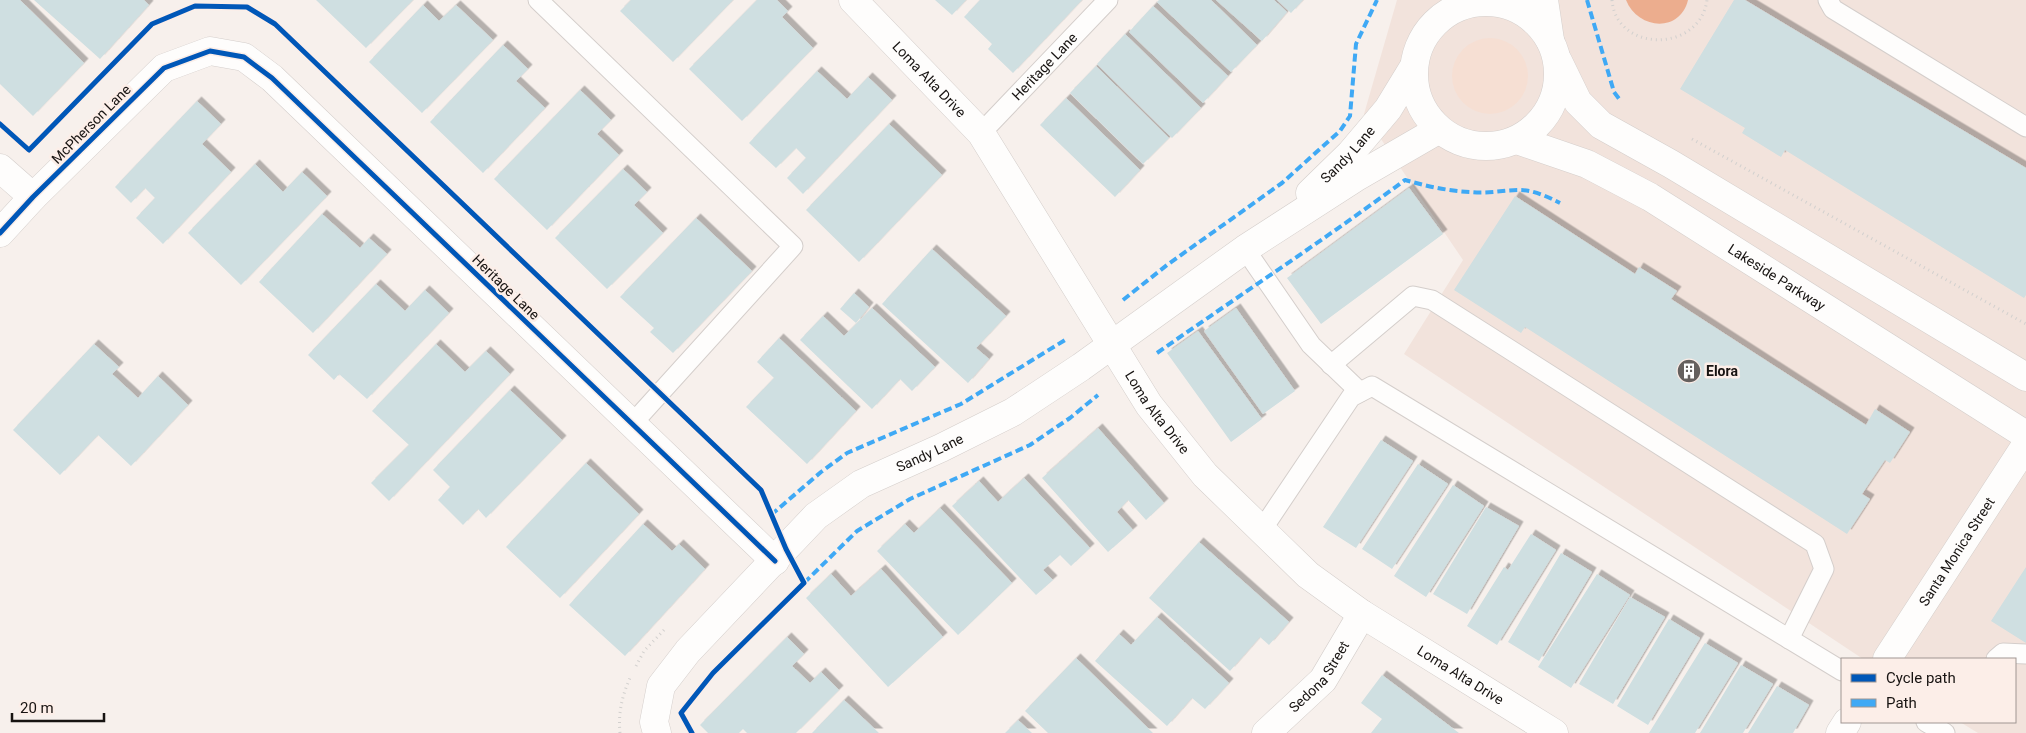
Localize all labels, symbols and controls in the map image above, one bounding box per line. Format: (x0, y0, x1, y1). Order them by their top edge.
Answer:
street label: Heritage Lane (1009, 29, 1080, 103)
street label: Loma Alta Drive (889, 38, 969, 120)
street label: McPherson Lane (48, 81, 134, 167)
street label: Sandy Lane (1317, 123, 1378, 186)
street label: Lakeside Parkway (1725, 240, 1829, 314)
street label: Heritage Lane (469, 251, 543, 323)
building icon: Elora (1676, 358, 1702, 384)
place label: Elora (1706, 363, 1738, 379)
street label: Loma Alta Drive (1122, 368, 1193, 457)
street label: Sandy Lane (894, 430, 966, 475)
street label: Santa Monica Street (1916, 494, 1998, 609)
street label: Sedona Street (1286, 638, 1352, 716)
street label: Loma Alta Drive (1414, 642, 1507, 708)
legend (1841, 658, 2016, 723)
text: Cycle path (1886, 669, 1956, 687)
scale bar (12, 690, 105, 722)
text: Path (1886, 694, 1917, 712)
text: 20 m (20, 699, 54, 717)

